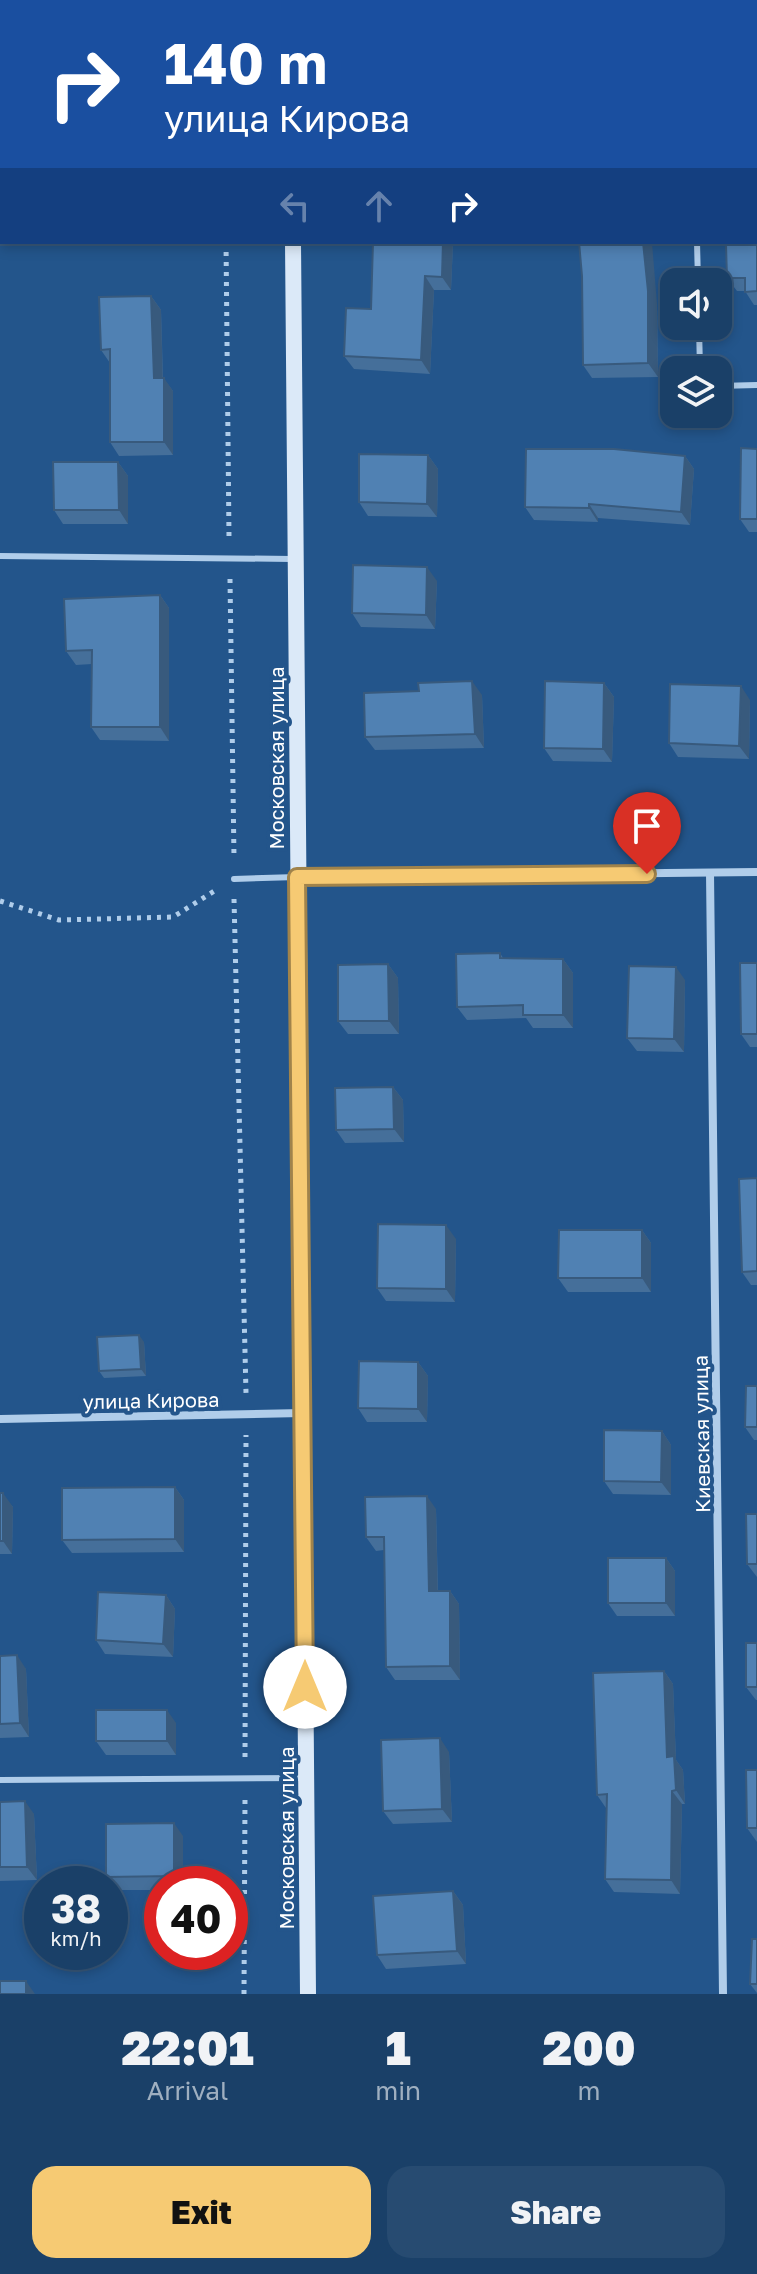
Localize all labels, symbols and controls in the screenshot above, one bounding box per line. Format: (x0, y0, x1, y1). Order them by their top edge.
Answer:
text: 140 m (164, 29, 327, 96)
icon: right (32, 32, 136, 136)
text: улица Кирова (164, 97, 410, 140)
icon: left (273, 184, 317, 228)
icon: ahead (357, 184, 401, 228)
icon: right (441, 184, 485, 228)
map controls (660, 268, 732, 428)
button: sound (660, 268, 732, 340)
button: layers (660, 356, 732, 428)
street label: Московская улица (264, 667, 288, 850)
pin (613, 792, 681, 874)
icon: arrive (625, 804, 669, 848)
street label: Киевская улица (688, 1355, 714, 1513)
street label: улица Кирова (82, 1387, 220, 1413)
position arrow (263, 1645, 347, 1729)
street label: Московская улица (274, 1747, 298, 1930)
speed limit sign: 40 (144, 1866, 248, 1970)
text: 38 (51, 1884, 101, 1932)
text: km/h (51, 1926, 101, 1950)
text: 22:01 (121, 2018, 254, 2076)
text: 1 (385, 2018, 411, 2076)
text: 200 (542, 2018, 636, 2076)
text: Arrival (147, 2075, 228, 2106)
text: min (375, 2075, 421, 2106)
text: m (578, 2075, 601, 2106)
button: Exit (32, 2166, 371, 2258)
button: Share (387, 2166, 725, 2258)

